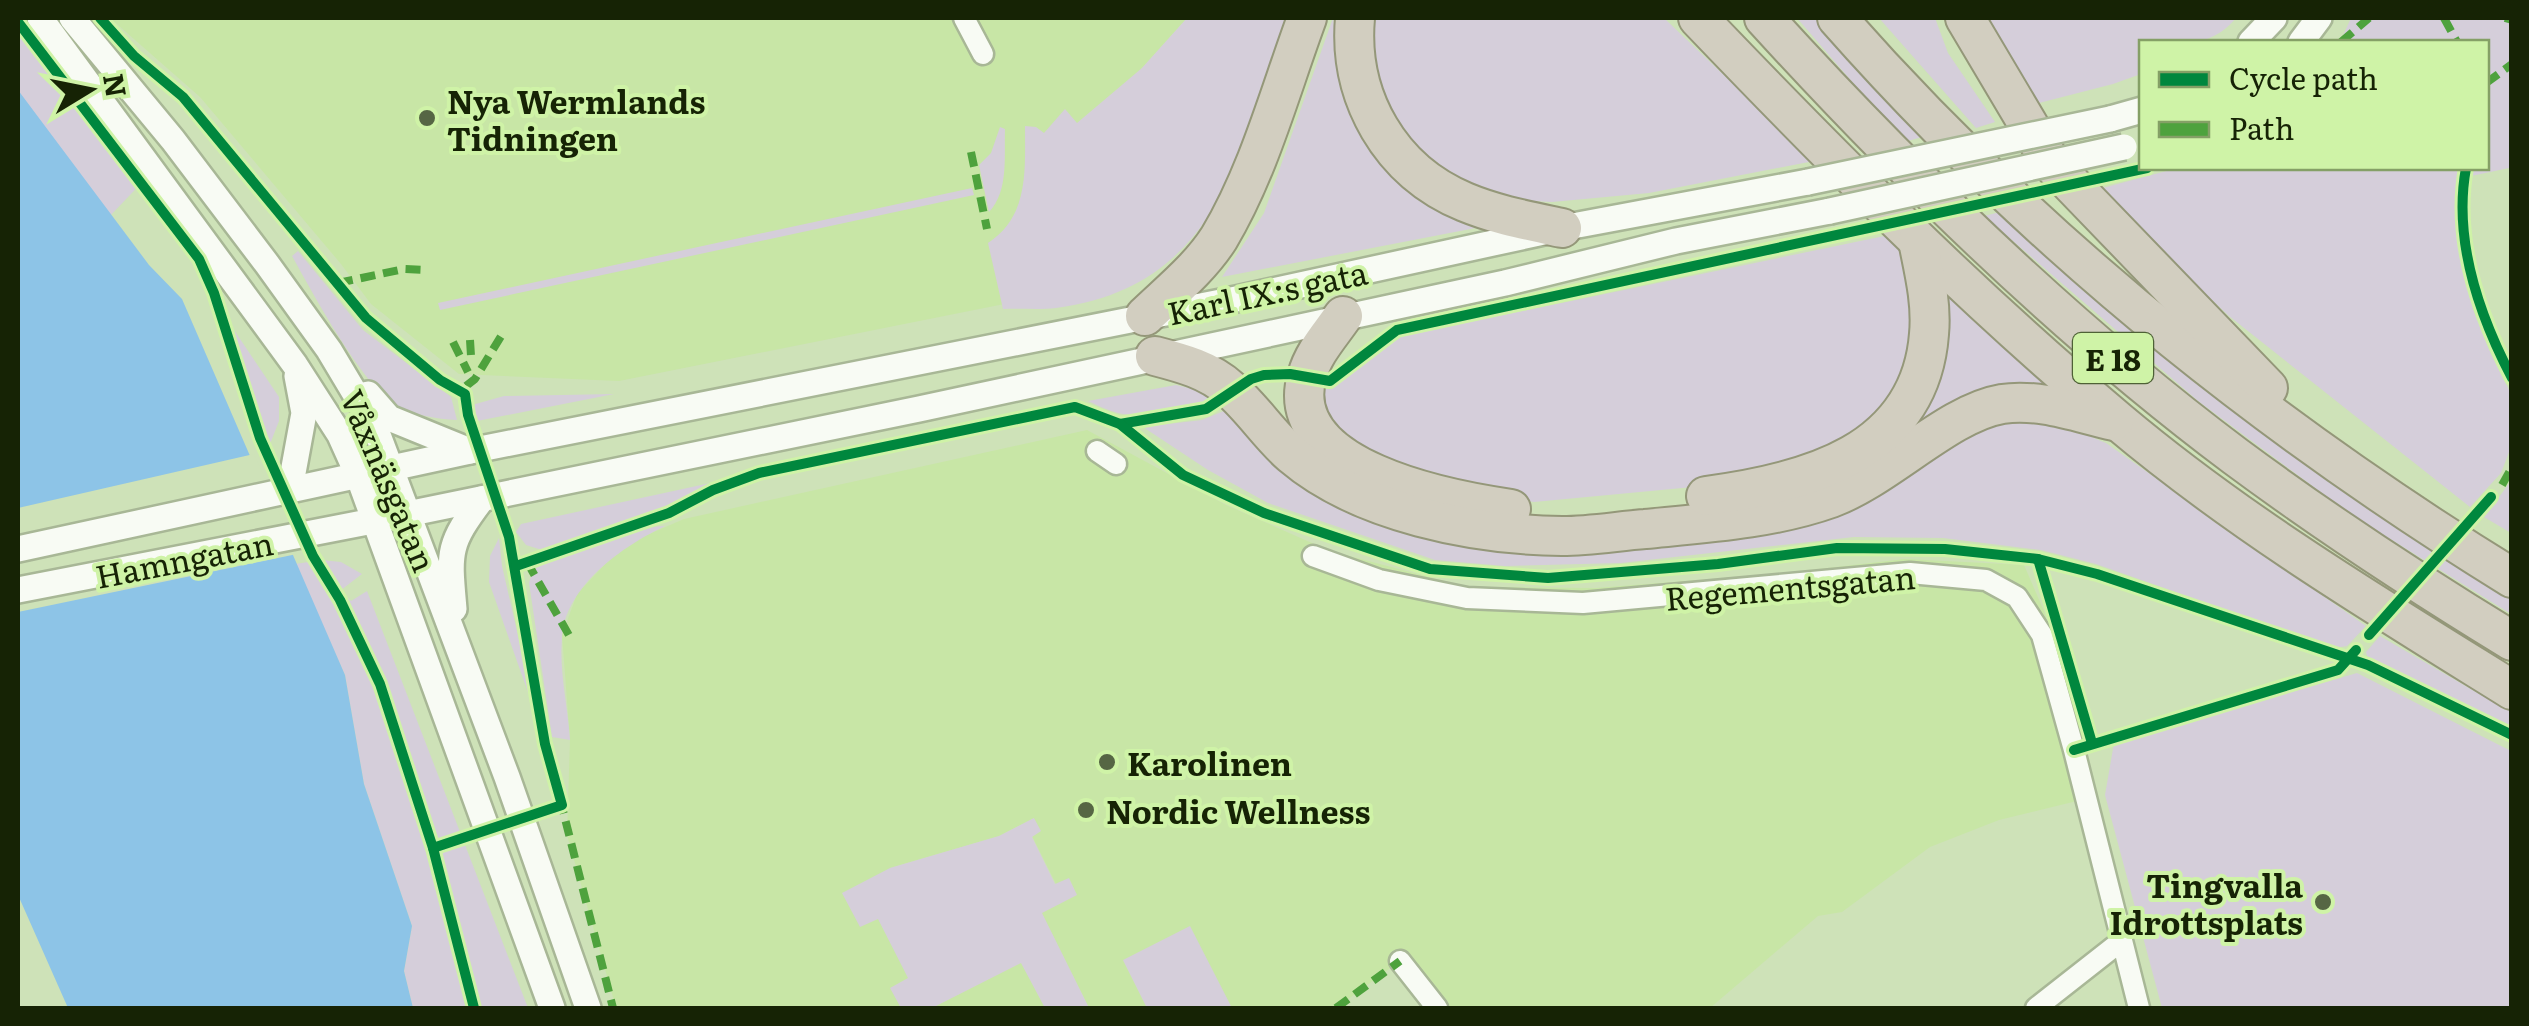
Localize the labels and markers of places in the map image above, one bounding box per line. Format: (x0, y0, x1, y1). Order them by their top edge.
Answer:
place label: Nya Wermlands Tidningen (447, 76, 705, 161)
marker: Nya Wermlands Tidningen (416, 107, 438, 129)
place label: Karolinen (1127, 738, 1292, 786)
marker: Karolinen (1096, 751, 1118, 773)
place label: Nordic Wellness (1106, 786, 1370, 834)
marker: Nordic Wellness (1075, 799, 1097, 821)
place label: Tingvalla Idrottsplats (2109, 860, 2304, 945)
marker: Tingvalla Idrottsplats (2312, 891, 2334, 913)

